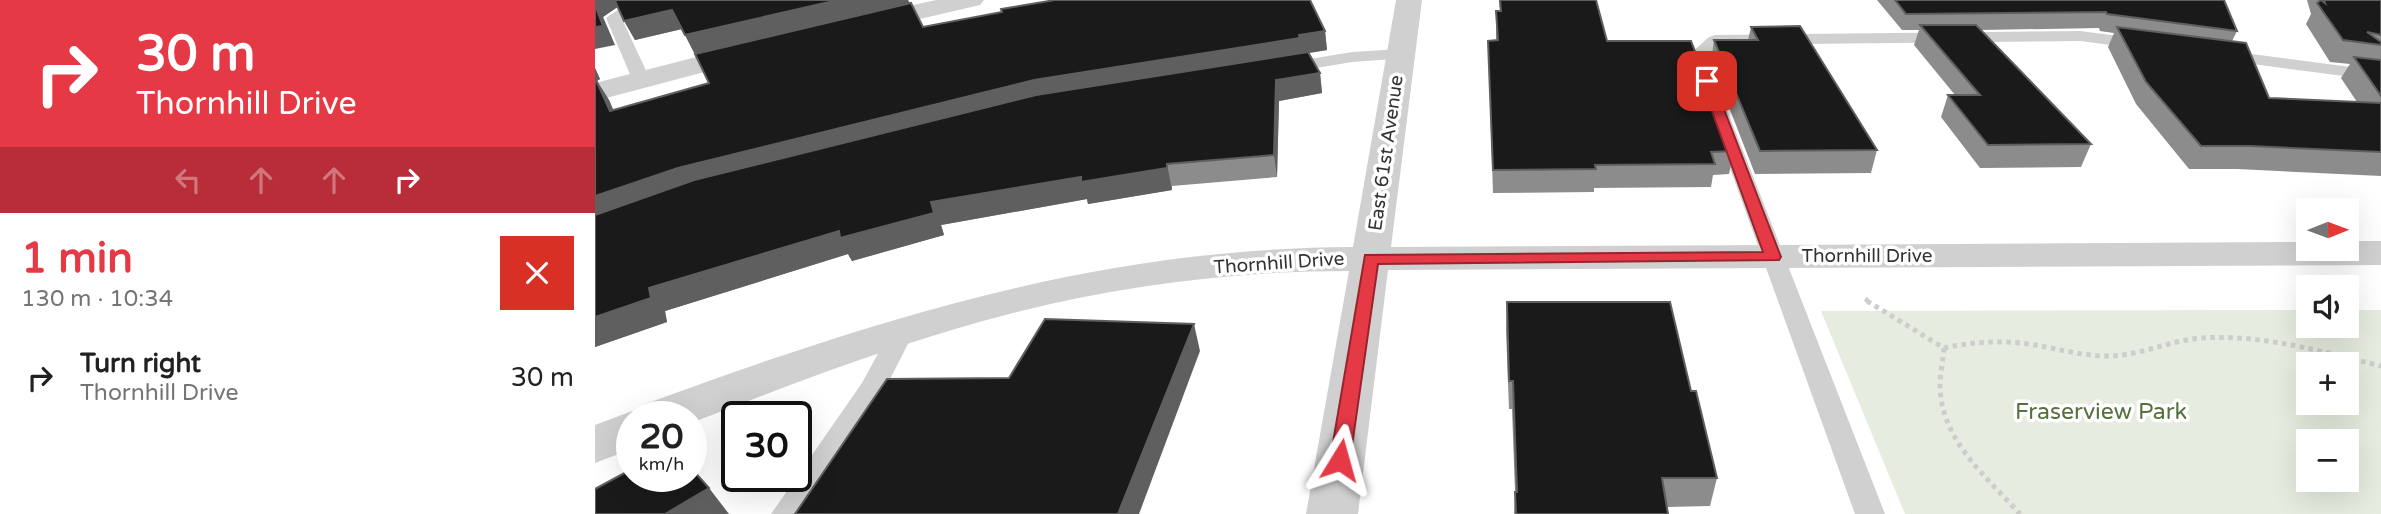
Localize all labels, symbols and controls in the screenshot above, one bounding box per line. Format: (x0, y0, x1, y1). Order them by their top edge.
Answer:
text: 30 m (136, 25, 255, 84)
icon: right (21, 28, 112, 119)
pin (1677, 51, 1737, 111)
icon: arrive (1688, 62, 1726, 100)
street label: East 61st Avenue (1364, 74, 1408, 232)
text: Thornhill Drive (136, 85, 357, 123)
icon: left (169, 161, 207, 199)
icon: ahead (242, 161, 280, 199)
icon: ahead (315, 161, 353, 199)
icon: right (388, 161, 426, 199)
north arrow (2296, 198, 2359, 261)
map controls (2296, 198, 2359, 492)
text: 1 min (21, 233, 133, 284)
button: close (500, 236, 574, 310)
street label: Thornhill Drive (1802, 245, 1932, 267)
street label: Thornhill Drive (1213, 247, 1345, 279)
button: sound (2296, 275, 2359, 338)
text: 130 m · 10:34 (21, 285, 173, 313)
text: Turn right (80, 348, 201, 379)
button: + (2296, 352, 2359, 415)
icon: right (21, 359, 59, 397)
text: 30 m (511, 362, 574, 393)
text: Thornhill Drive (80, 379, 239, 407)
park label: Fraserview Park (2015, 398, 2187, 426)
speed limit sign: 30 (721, 401, 812, 492)
text: 20 (640, 416, 683, 458)
position arrow (1303, 423, 1377, 497)
button: − (2296, 429, 2359, 492)
text: km/h (639, 453, 684, 475)

